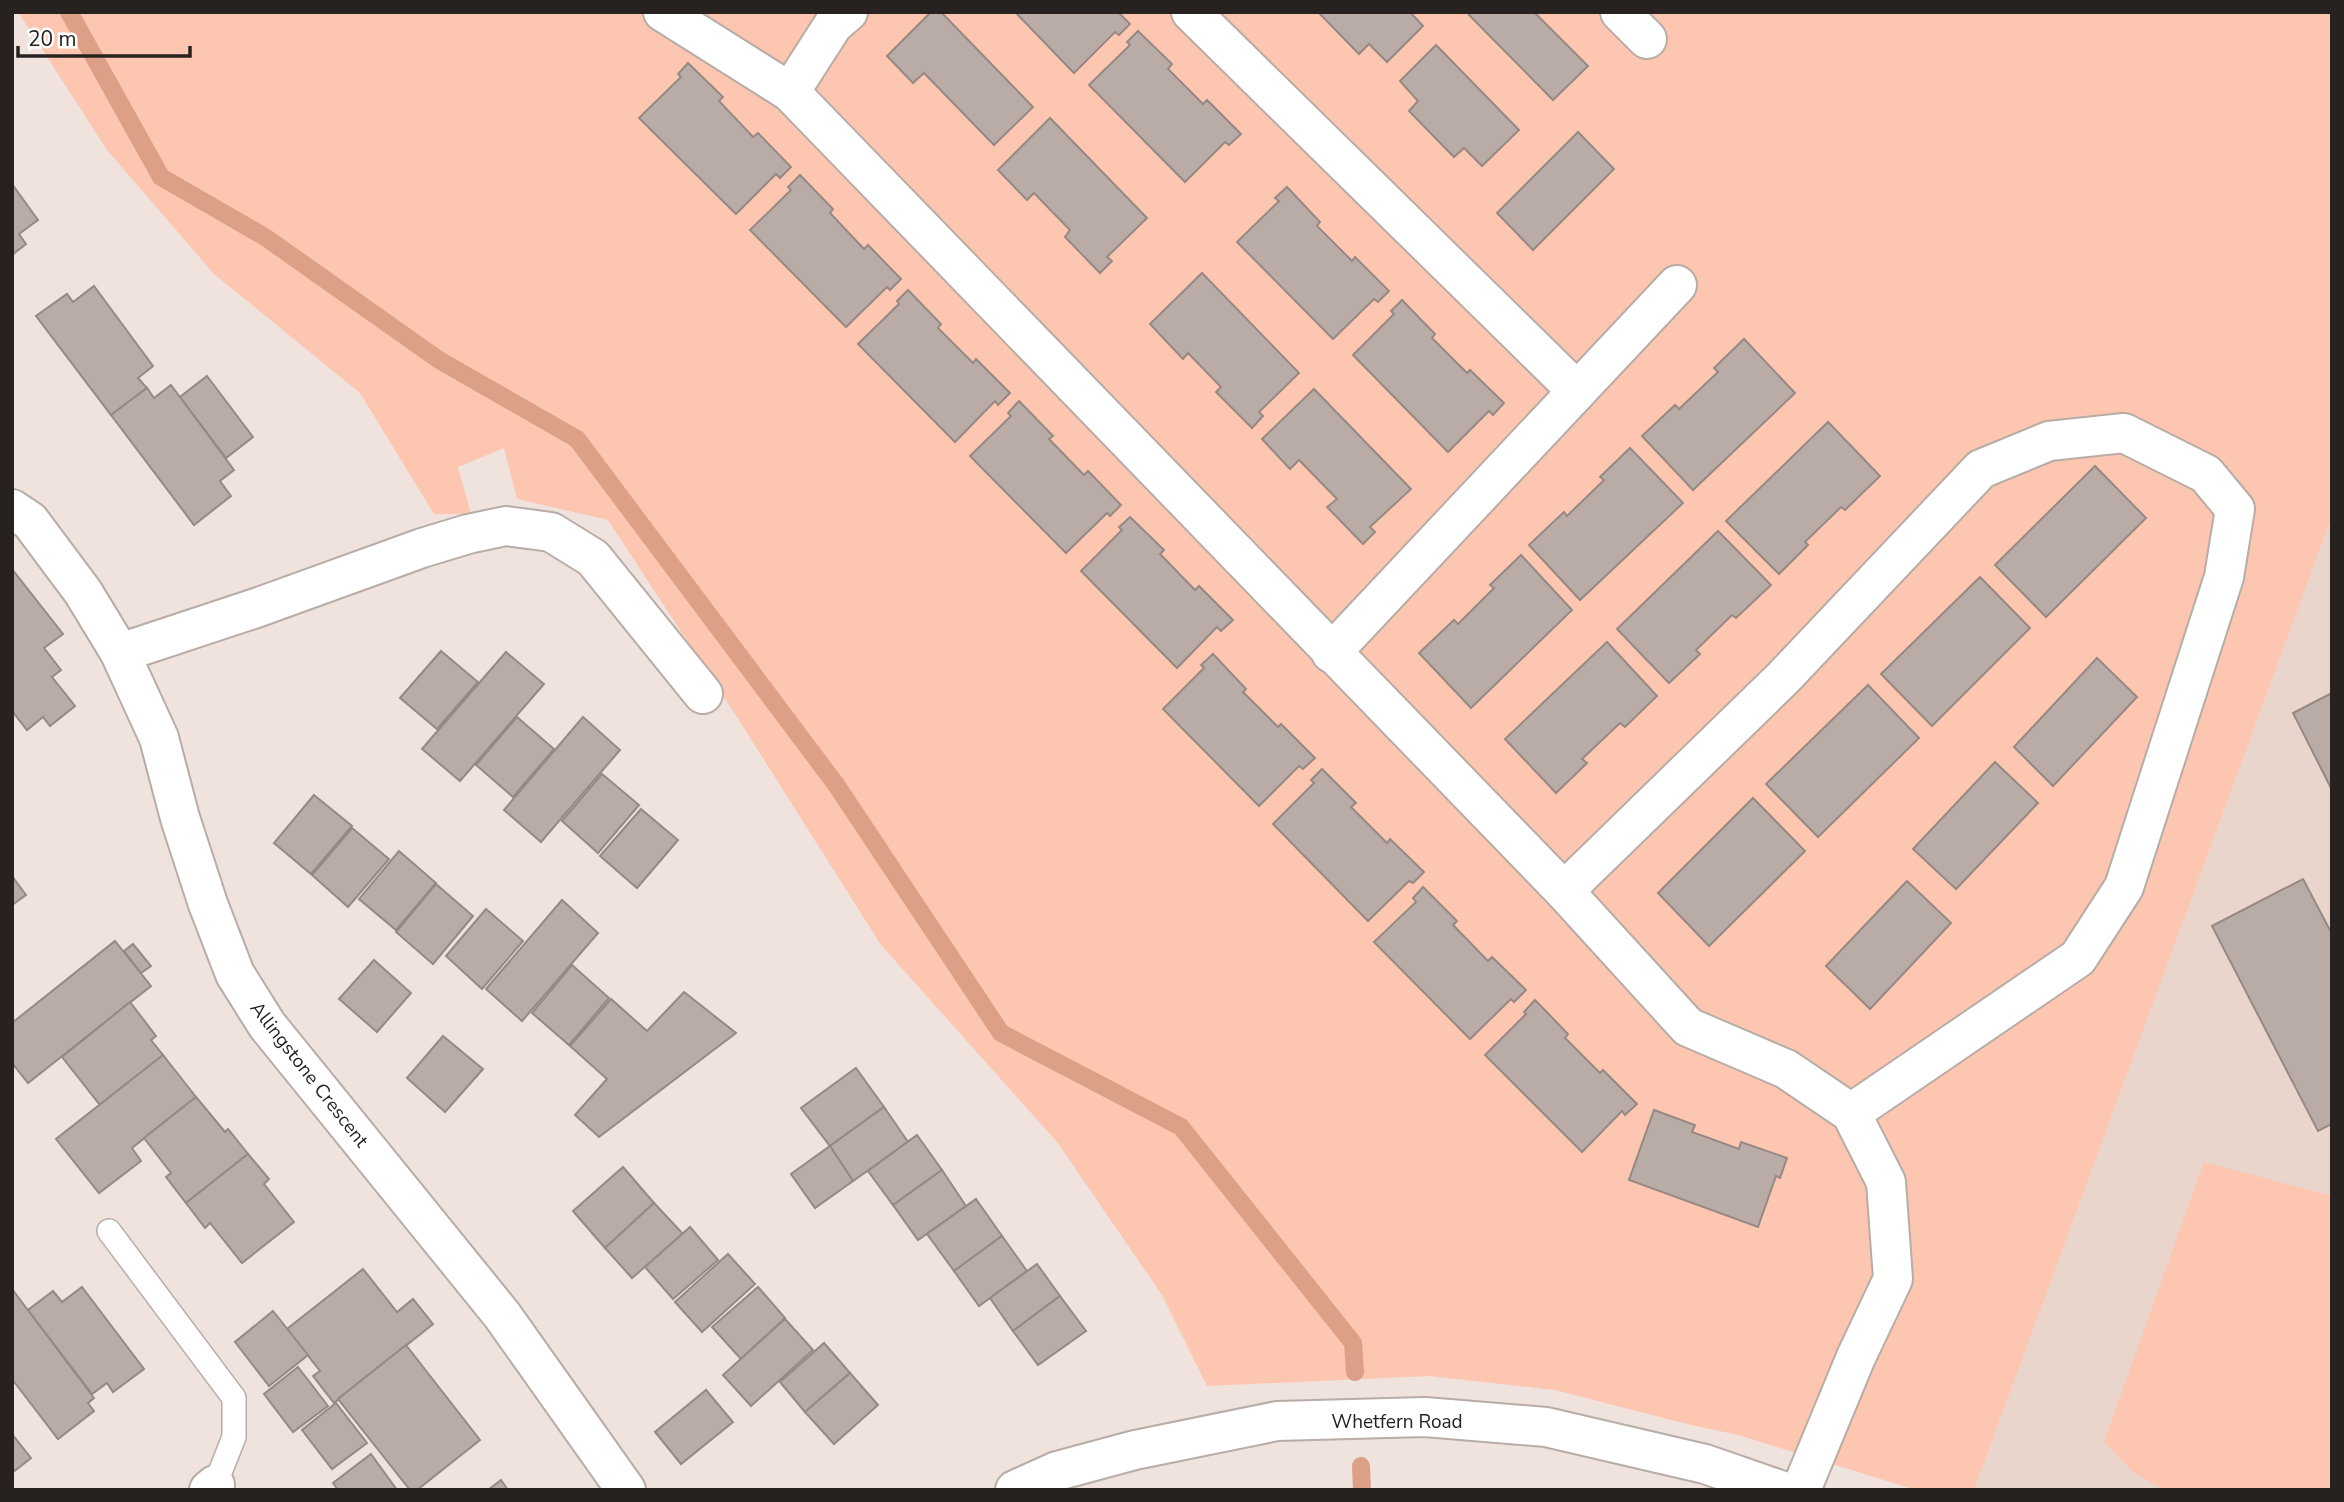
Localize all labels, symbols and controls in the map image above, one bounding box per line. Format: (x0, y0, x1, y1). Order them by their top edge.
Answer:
scale bar (18, 14, 189, 58)
text: 20 m (28, 25, 77, 53)
street label: Allingstone Crescent (244, 996, 375, 1153)
street label: Whetfern Road (1331, 1409, 1463, 1435)

